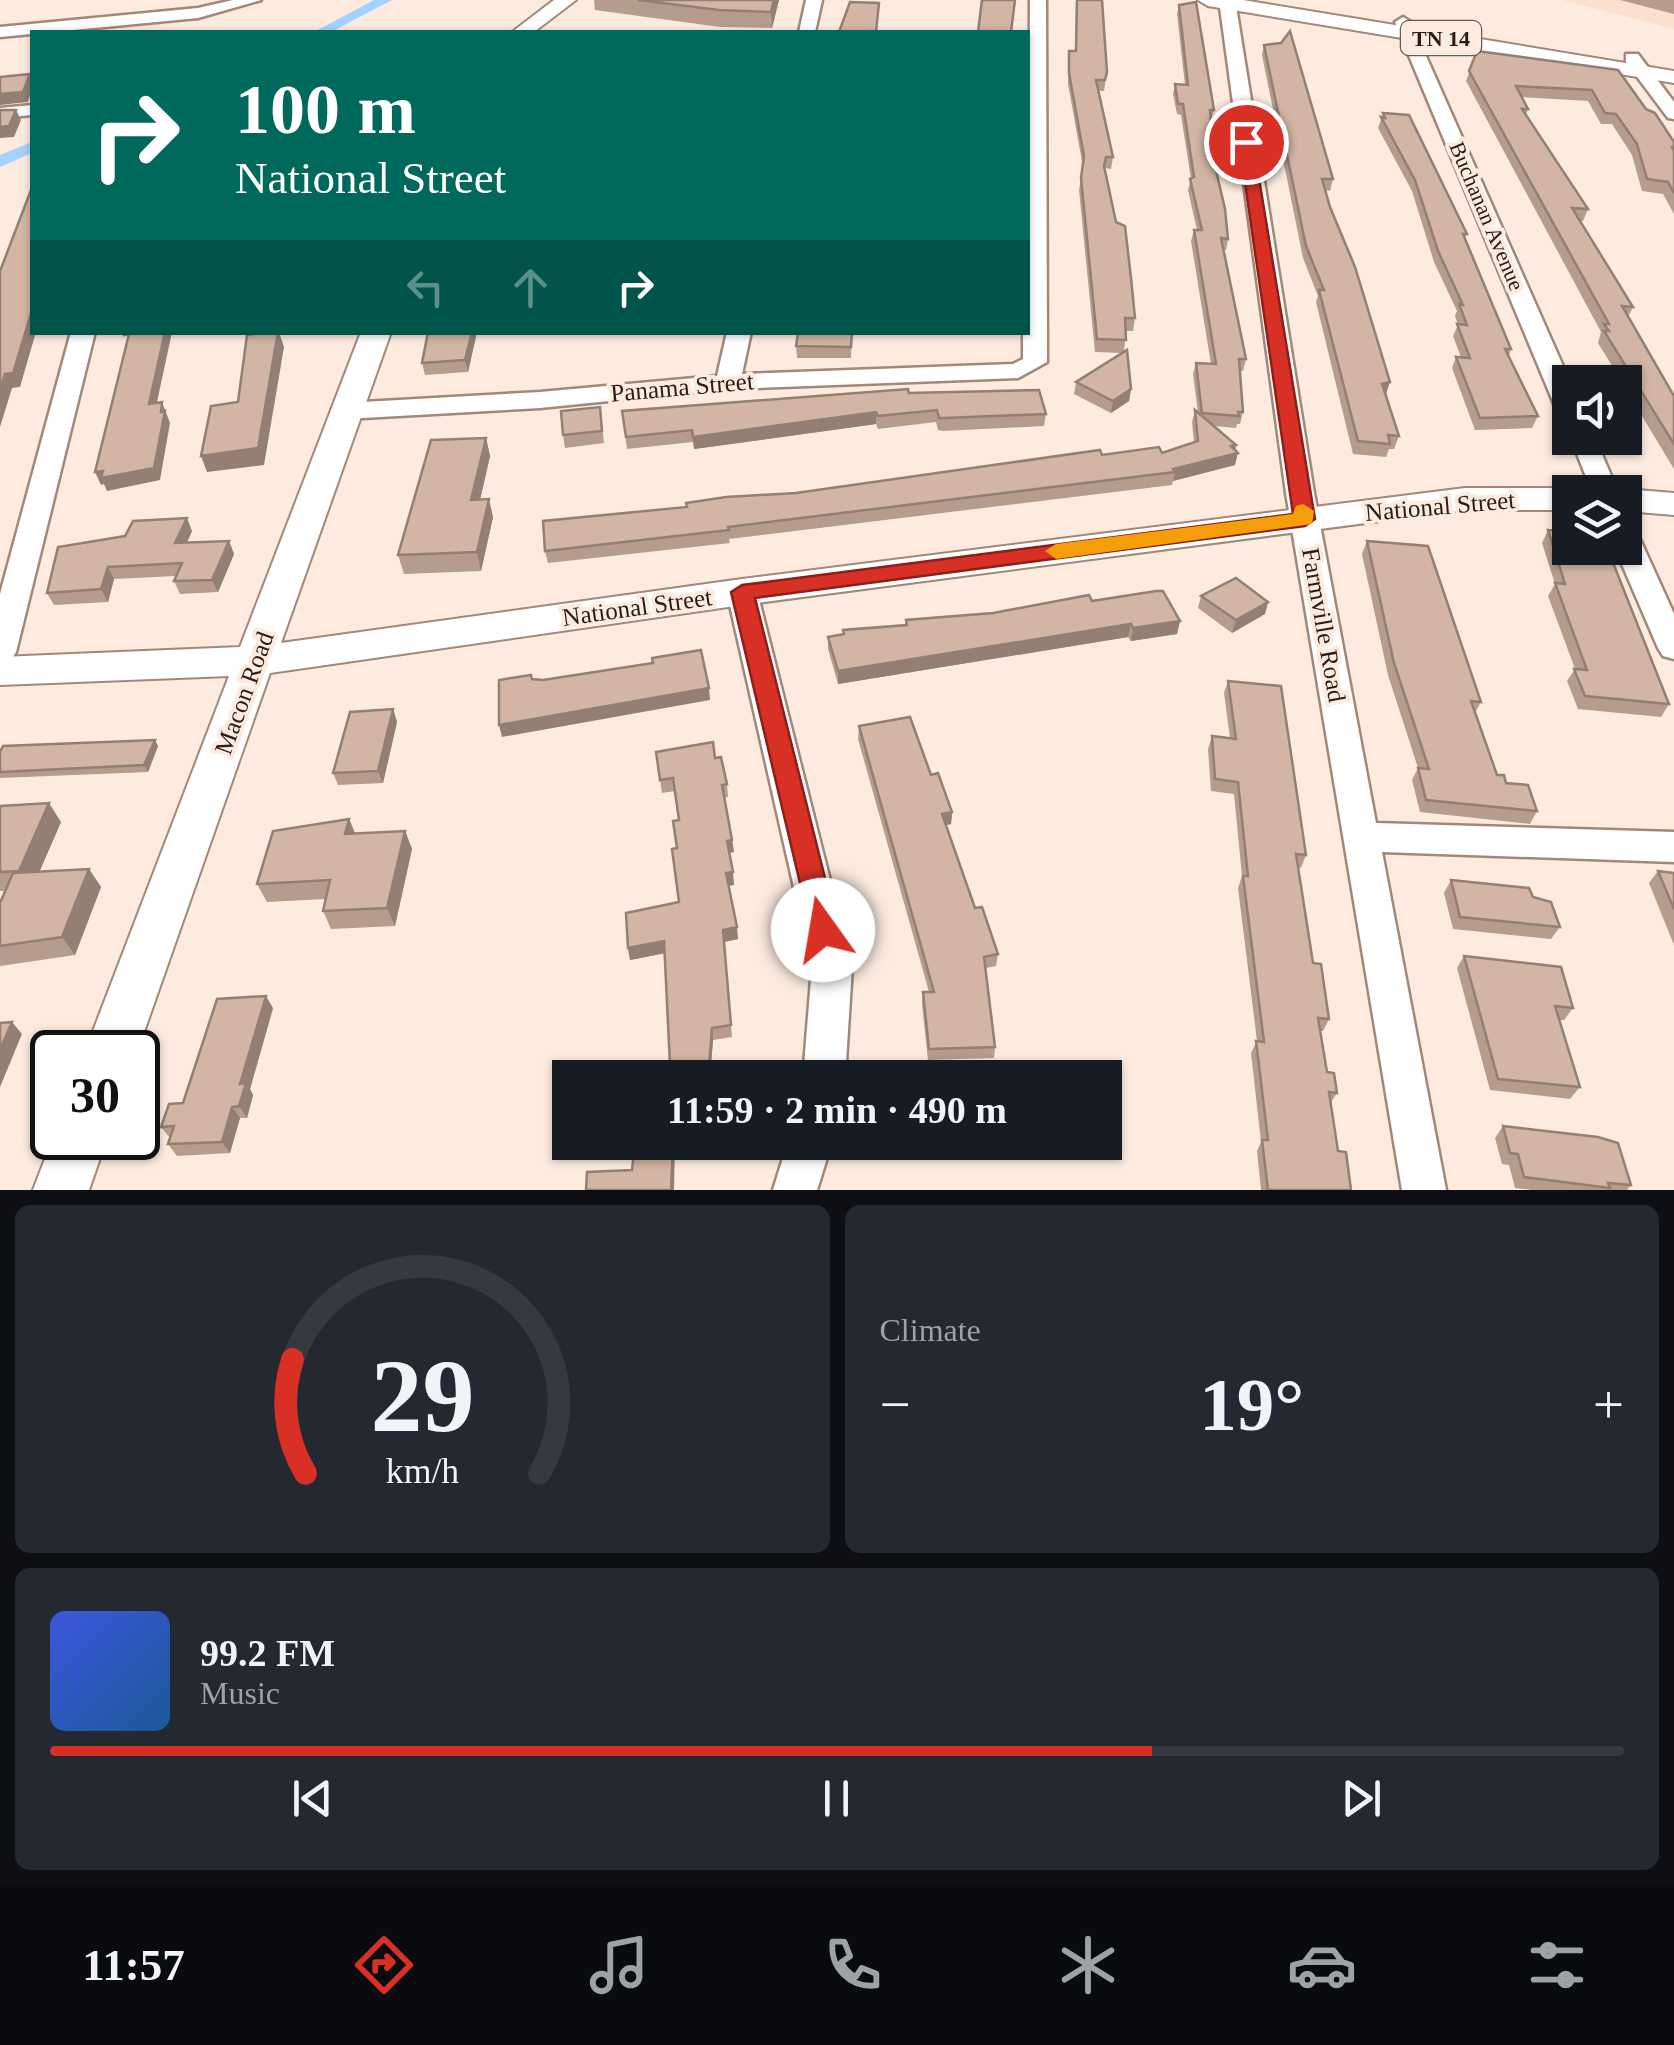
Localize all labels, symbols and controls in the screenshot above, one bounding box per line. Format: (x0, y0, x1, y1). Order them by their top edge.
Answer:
road number: TN 14 (1401, 21, 1481, 55)
icon: right (70, 70, 200, 200)
text: 100 m (235, 71, 416, 148)
pin (1204, 100, 1289, 185)
icon: arrive (1219, 115, 1274, 170)
street label: Buchanan Avenue (1444, 138, 1530, 294)
text: National Street (235, 153, 506, 203)
icon: left (398, 260, 453, 315)
icon: ahead (503, 260, 558, 315)
icon: right (608, 260, 663, 315)
map controls (1552, 365, 1642, 565)
button: sound (1552, 365, 1642, 455)
street label: Panama Street (609, 367, 755, 407)
button: layers (1552, 475, 1642, 565)
street label: National Street (1364, 486, 1516, 526)
street label: Farmville Road (1297, 546, 1351, 705)
street label: National Street (561, 583, 714, 631)
street label: Macon Road (209, 628, 279, 758)
position arrow (771, 878, 875, 982)
speed limit sign: 30 (30, 1030, 160, 1160)
text: 11:59 · 2 min · 490 m (667, 1089, 1007, 1131)
text: Climate (880, 1312, 981, 1348)
text: 29 (370, 1338, 474, 1453)
text: 19° (1199, 1363, 1304, 1446)
text: − (880, 1374, 911, 1435)
text: + (1593, 1374, 1624, 1435)
text: km/h (386, 1451, 459, 1491)
text: 99.2 FM (200, 1632, 335, 1674)
text: Music (200, 1675, 280, 1711)
icon: previous (285, 1771, 340, 1826)
icon: pause (809, 1771, 864, 1826)
icon: next (1334, 1771, 1389, 1826)
icon: directions (349, 1930, 419, 2000)
icon: music (584, 1930, 654, 2000)
icon: phone (818, 1930, 888, 2000)
icon: climate (1053, 1930, 1123, 2000)
icon: car (1287, 1930, 1357, 2000)
icon: filters (1522, 1930, 1592, 2000)
text: 11:57 (82, 1940, 185, 1990)

